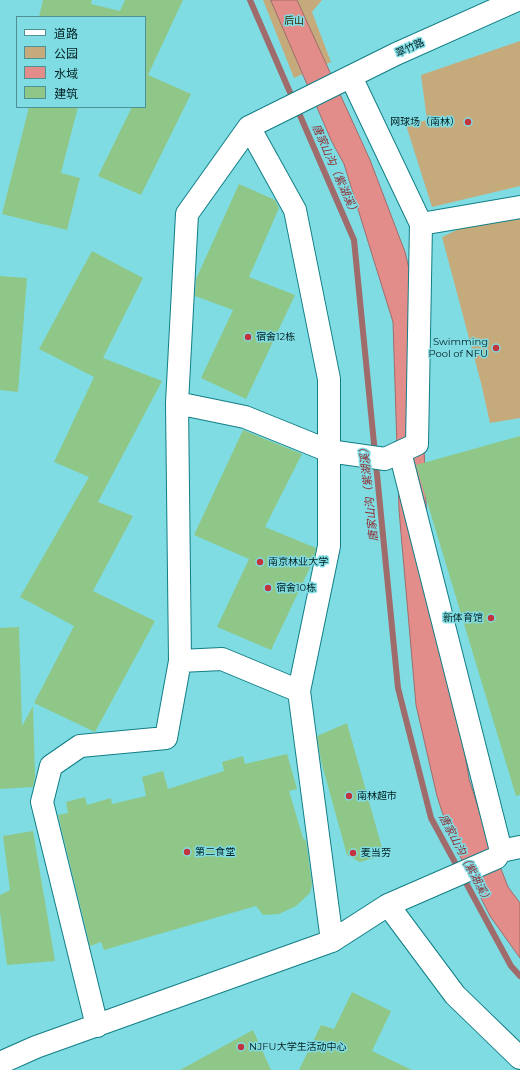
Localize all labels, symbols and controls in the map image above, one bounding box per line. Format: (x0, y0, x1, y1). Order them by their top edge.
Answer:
park label: 后山 (284, 15, 304, 27)
legend (16, 16, 146, 108)
text: 道路 (54, 26, 78, 41)
street label: 翠竹路 (394, 36, 426, 60)
text: 公园 (54, 46, 78, 61)
text: 水域 (54, 66, 78, 81)
text: 建筑 (54, 86, 78, 101)
place label: 网球场（南林） (390, 116, 460, 128)
marker: 网球场（南林） (463, 117, 473, 127)
water label: 唐家山沟（紫湖溪） (309, 122, 361, 218)
place label: 宿舍12栋 (256, 331, 295, 343)
marker: 宿舍12栋 (243, 332, 253, 342)
place label: Swimming Pool of NFU (428, 336, 488, 360)
marker: Swimming Pool of NFU (491, 343, 501, 353)
water label: 唐家山沟（紫湖溪） (357, 442, 381, 542)
place label: 南京林业大学 (268, 556, 328, 568)
marker: 南京林业大学 (255, 557, 265, 567)
place label: 宿舍10栋 (276, 582, 316, 594)
marker: 宿舍10栋 (263, 583, 273, 593)
place label: 新体育馆 (443, 612, 483, 624)
marker: 新体育馆 (486, 613, 496, 623)
place label: 南林超市 (357, 790, 397, 802)
marker: 南林超市 (344, 791, 354, 801)
water label: 唐家山沟（紫湖溪） (436, 812, 494, 906)
place label: 第二食堂 (195, 846, 235, 858)
marker: 第二食堂 (182, 847, 192, 857)
place label: 麦当劳 (361, 847, 391, 859)
marker: 麦当劳 (348, 848, 358, 858)
place label: NJFU大学生活动中心 (249, 1041, 346, 1053)
marker: NJFU大学生活动中心 (236, 1042, 246, 1052)

